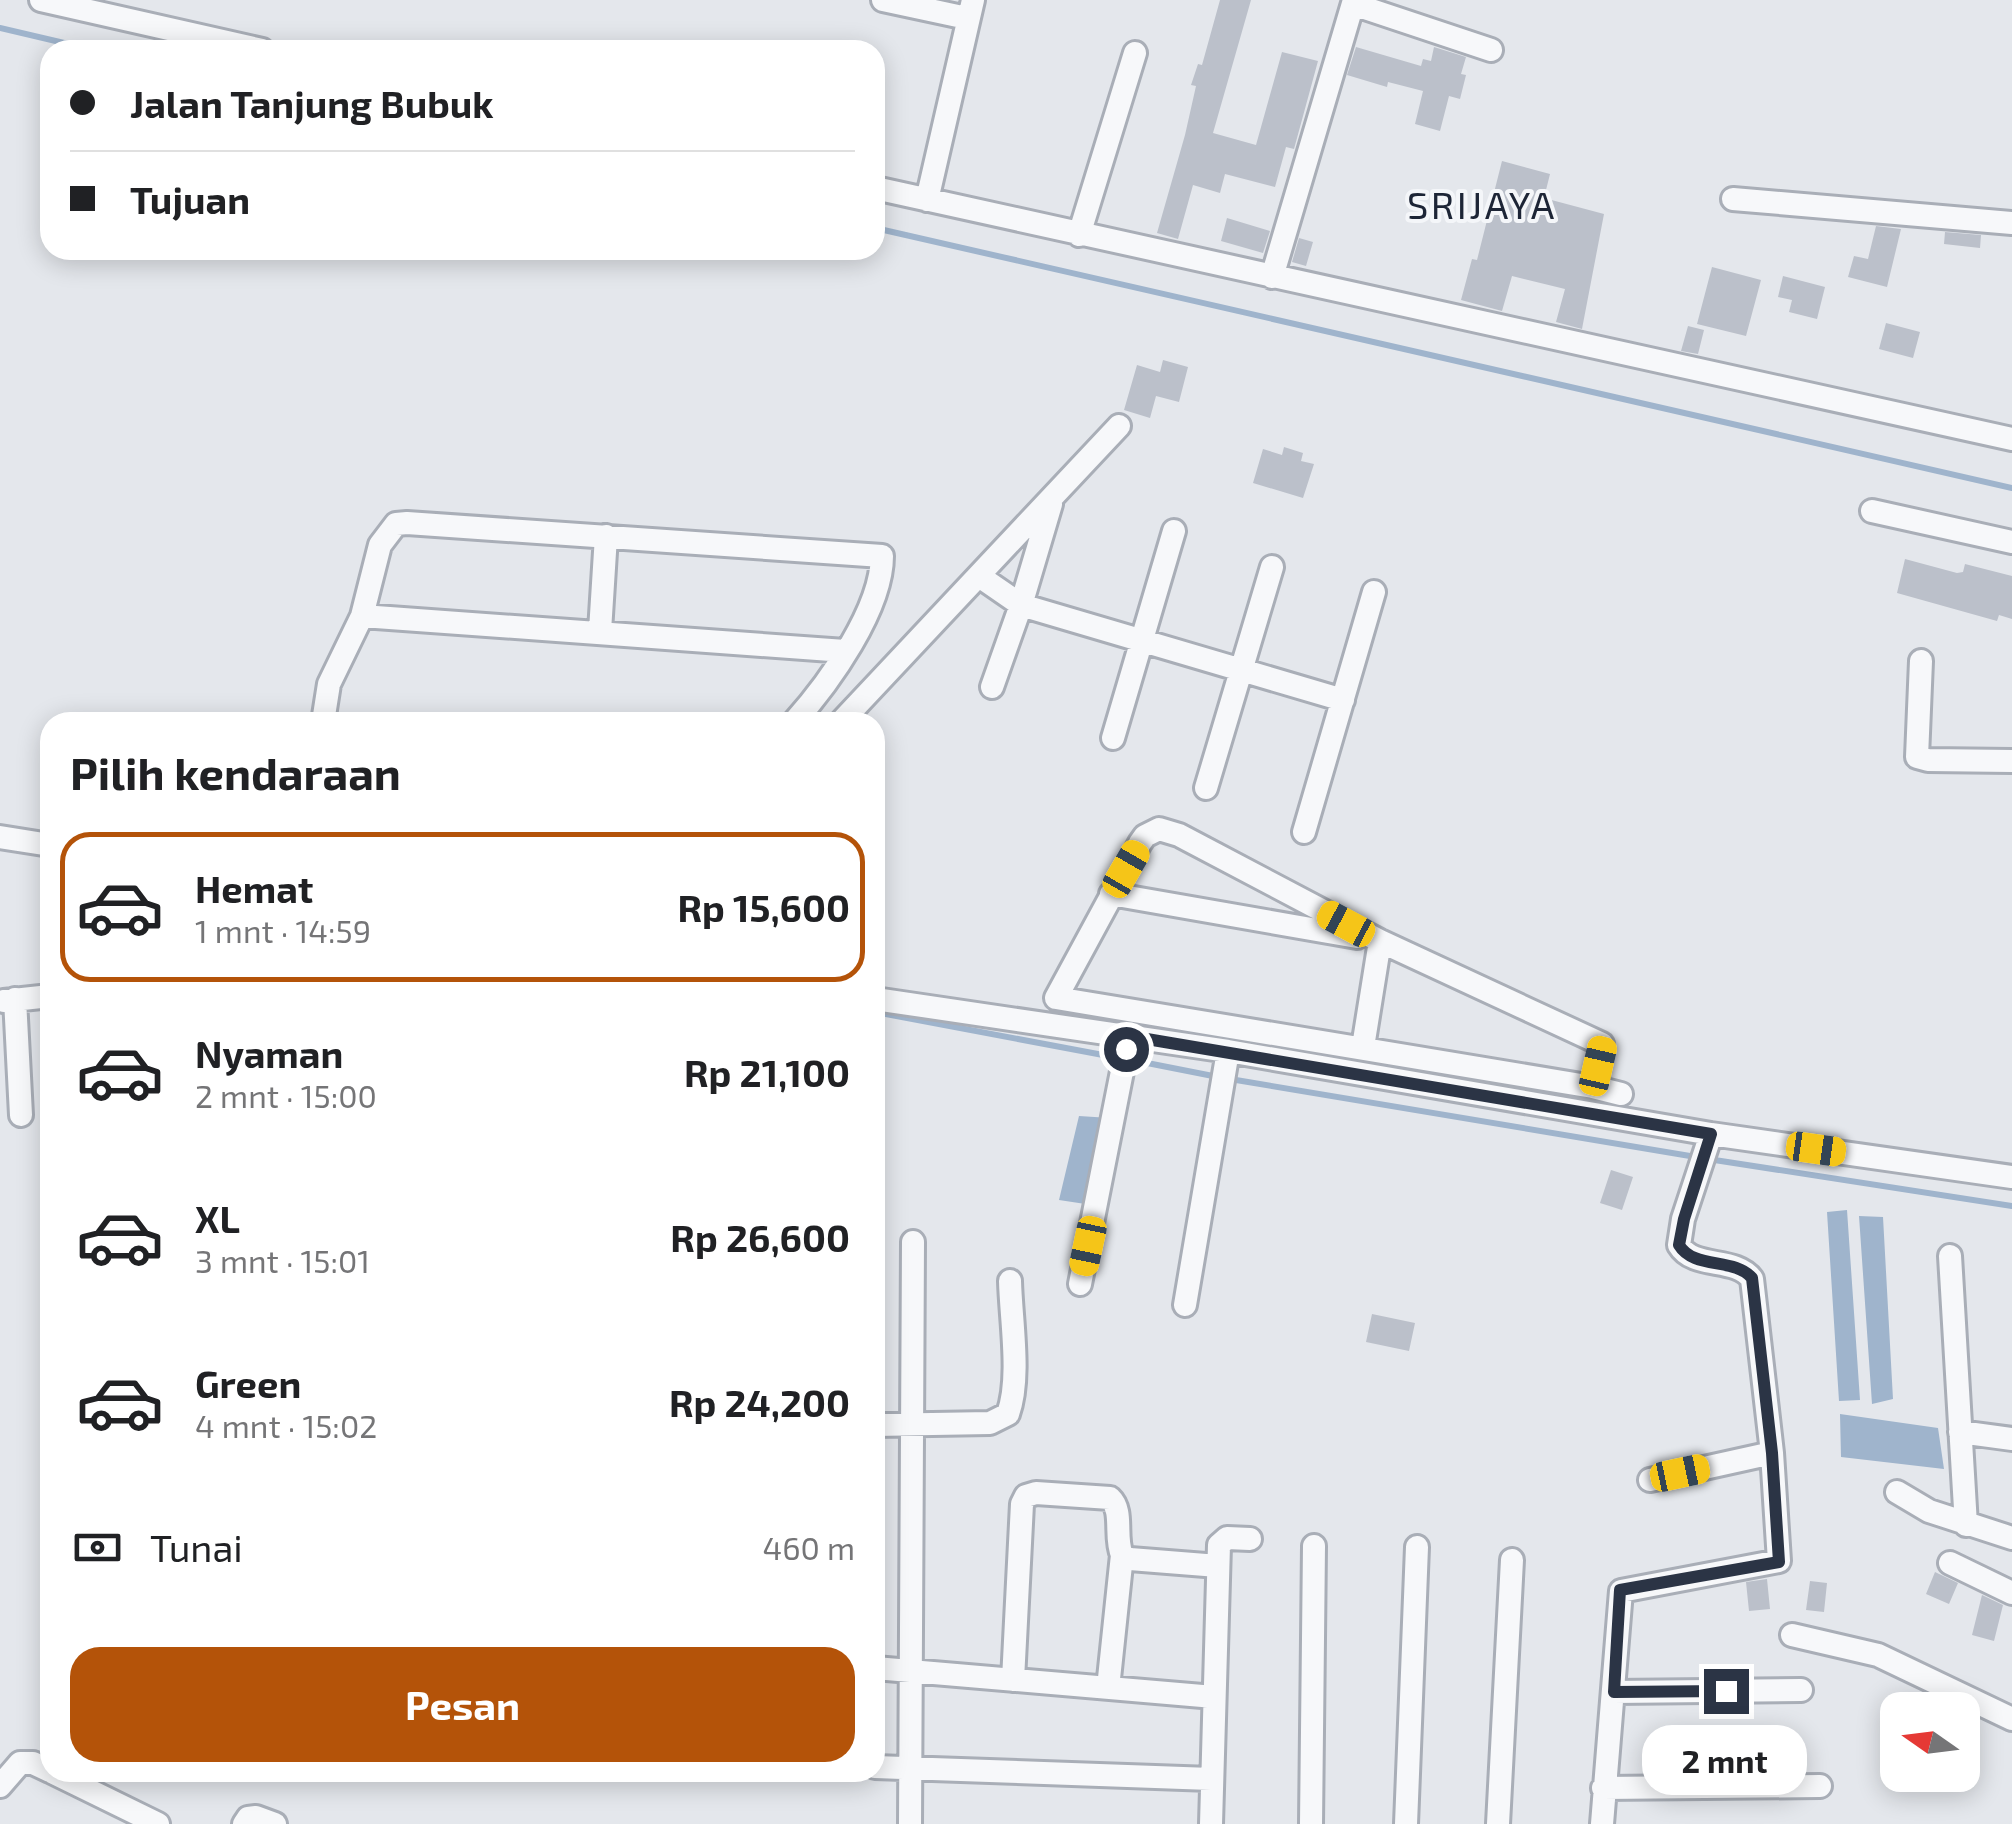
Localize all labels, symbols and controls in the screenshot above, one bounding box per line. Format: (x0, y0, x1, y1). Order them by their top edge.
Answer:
text: Jalan Tanjung Bubuk (130, 80, 494, 126)
text: Tujuan (130, 176, 250, 222)
district label: SRIJAYA (1407, 181, 1557, 227)
text: Pilih kendaraan (70, 745, 401, 799)
car (1098, 836, 1154, 902)
icon: car (75, 862, 165, 952)
text: Hemat (195, 865, 313, 911)
text: Rp 15,600 (677, 884, 850, 930)
car (1312, 897, 1380, 951)
text: 1 mnt · 14:59 (195, 911, 371, 949)
icon: car (75, 1027, 165, 1117)
route start (1104, 1027, 1149, 1072)
text: Nyaman (195, 1030, 343, 1076)
car (1577, 1033, 1619, 1099)
text: Rp 21,100 (684, 1049, 850, 1095)
text: 2 mnt · 15:00 (195, 1076, 377, 1114)
car (1784, 1130, 1848, 1168)
icon: car (75, 1192, 165, 1282)
text: XL (195, 1195, 240, 1241)
text: Rp 26,600 (670, 1214, 850, 1260)
car (1067, 1214, 1109, 1278)
text: 3 mnt · 15:01 (195, 1241, 370, 1279)
icon: car (75, 1357, 165, 1447)
text: Green (195, 1360, 301, 1406)
text: Rp 24,200 (669, 1379, 850, 1425)
text: 4 mnt · 15:02 (195, 1406, 377, 1444)
car (1648, 1452, 1712, 1494)
icon: cash (70, 1520, 125, 1575)
text: Tunai (150, 1524, 243, 1570)
text: 460 m (763, 1528, 855, 1566)
button: Pesan (70, 1647, 855, 1762)
route end (1704, 1669, 1749, 1714)
north arrow (1880, 1692, 1980, 1792)
map controls (1880, 1692, 1980, 1792)
callout: 2 mnt (1644, 1726, 1808, 1796)
text: 2 mnt (1681, 1741, 1768, 1779)

